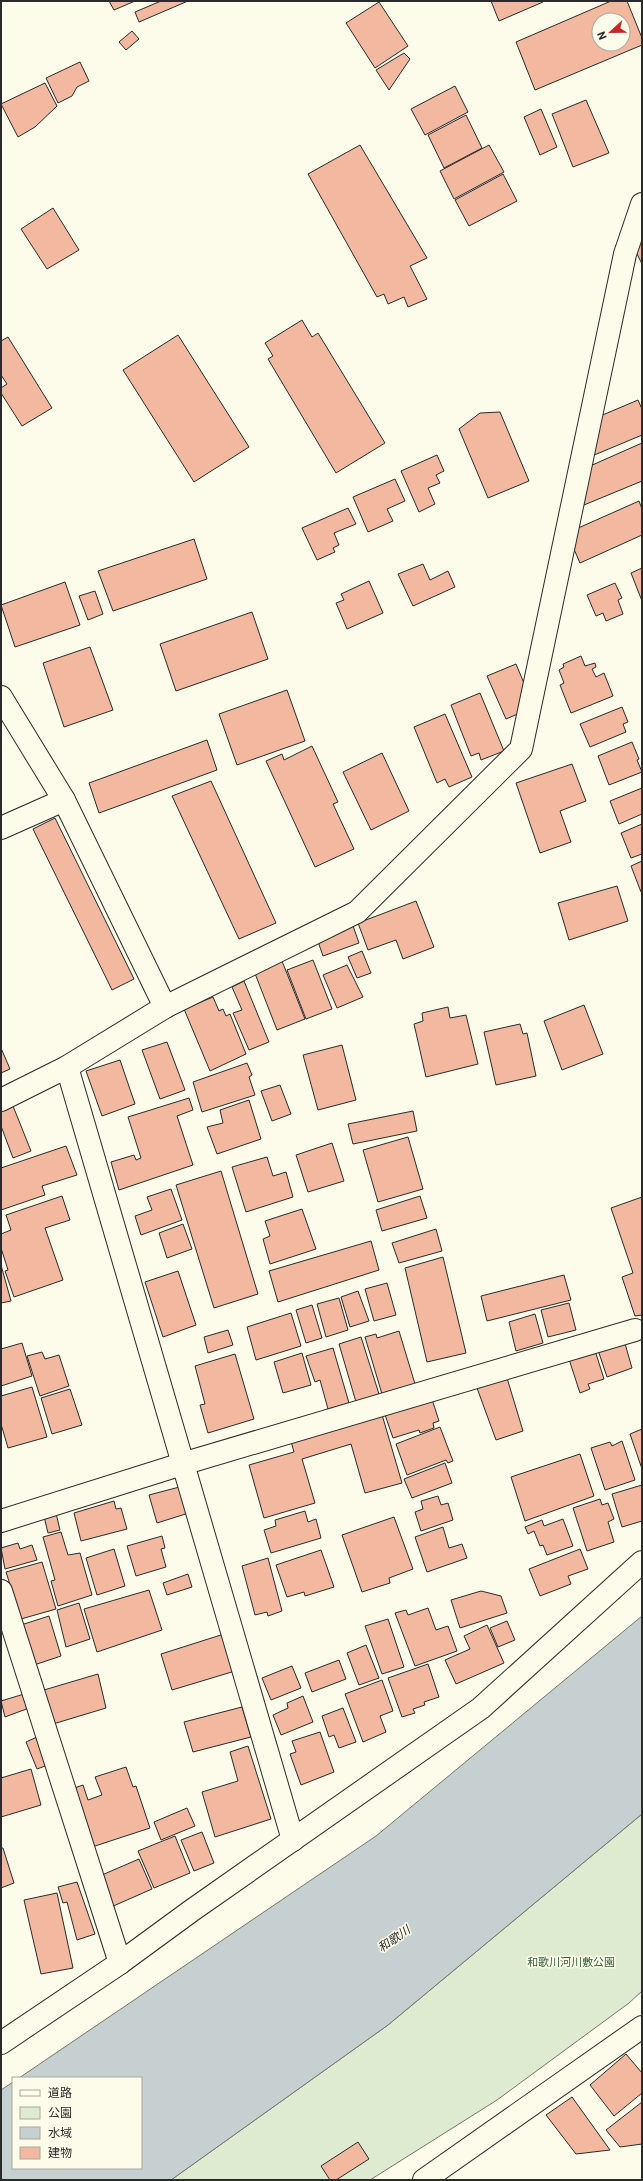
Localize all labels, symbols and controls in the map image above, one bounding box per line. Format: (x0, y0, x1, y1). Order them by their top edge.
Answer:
north arrow (591, 12, 631, 52)
text: N (595, 29, 610, 42)
water label: 和歌川 (375, 1922, 414, 1955)
park label: 和歌川河川敷公園 (527, 1956, 615, 1969)
legend (12, 2077, 142, 2169)
text: 道路 (48, 2086, 72, 2100)
text: 公園 (48, 2106, 72, 2120)
text: 水域 (48, 2126, 72, 2140)
text: 建物 (48, 2146, 72, 2160)

